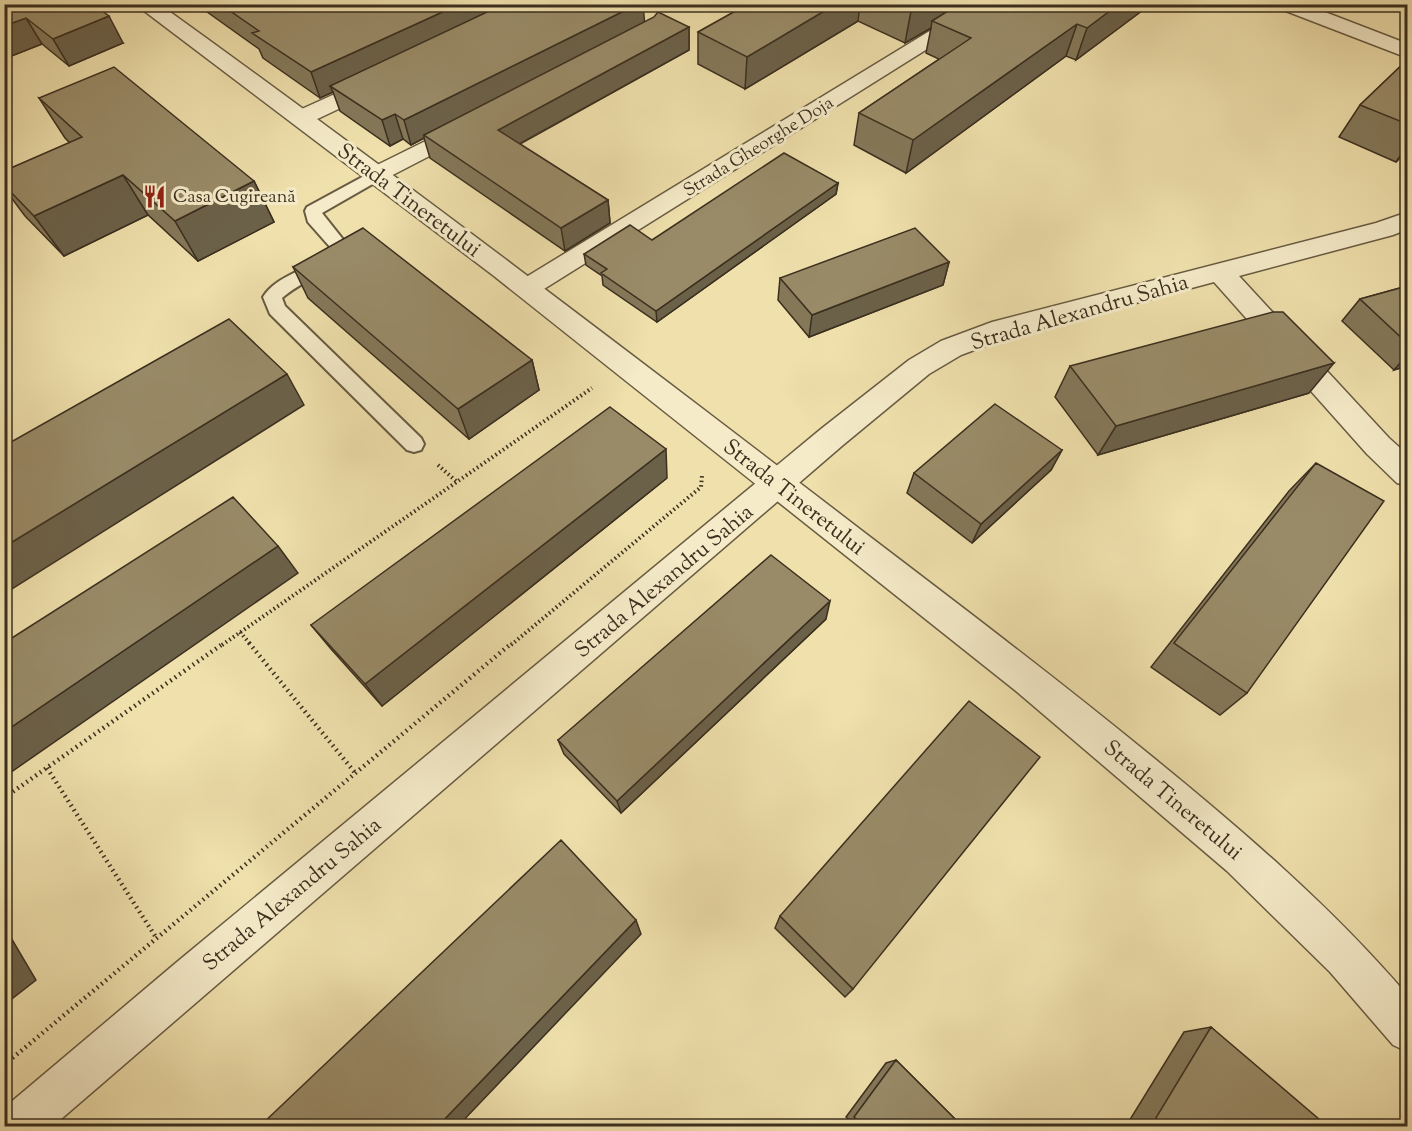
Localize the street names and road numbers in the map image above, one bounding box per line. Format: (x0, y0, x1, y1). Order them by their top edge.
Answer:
street label: Strada Gheorghe Doja (679, 91, 839, 204)
street label: Strada Tineretului (329, 137, 487, 266)
street label: Strada Alexandru Sahia (967, 267, 1192, 360)
street label: Strada Tineretului (715, 432, 871, 564)
street label: Strada Alexandru Sahia (568, 498, 761, 667)
street label: Strada Tineretului (1095, 733, 1249, 869)
street label: Strada Alexandru Sahia (196, 811, 389, 980)

